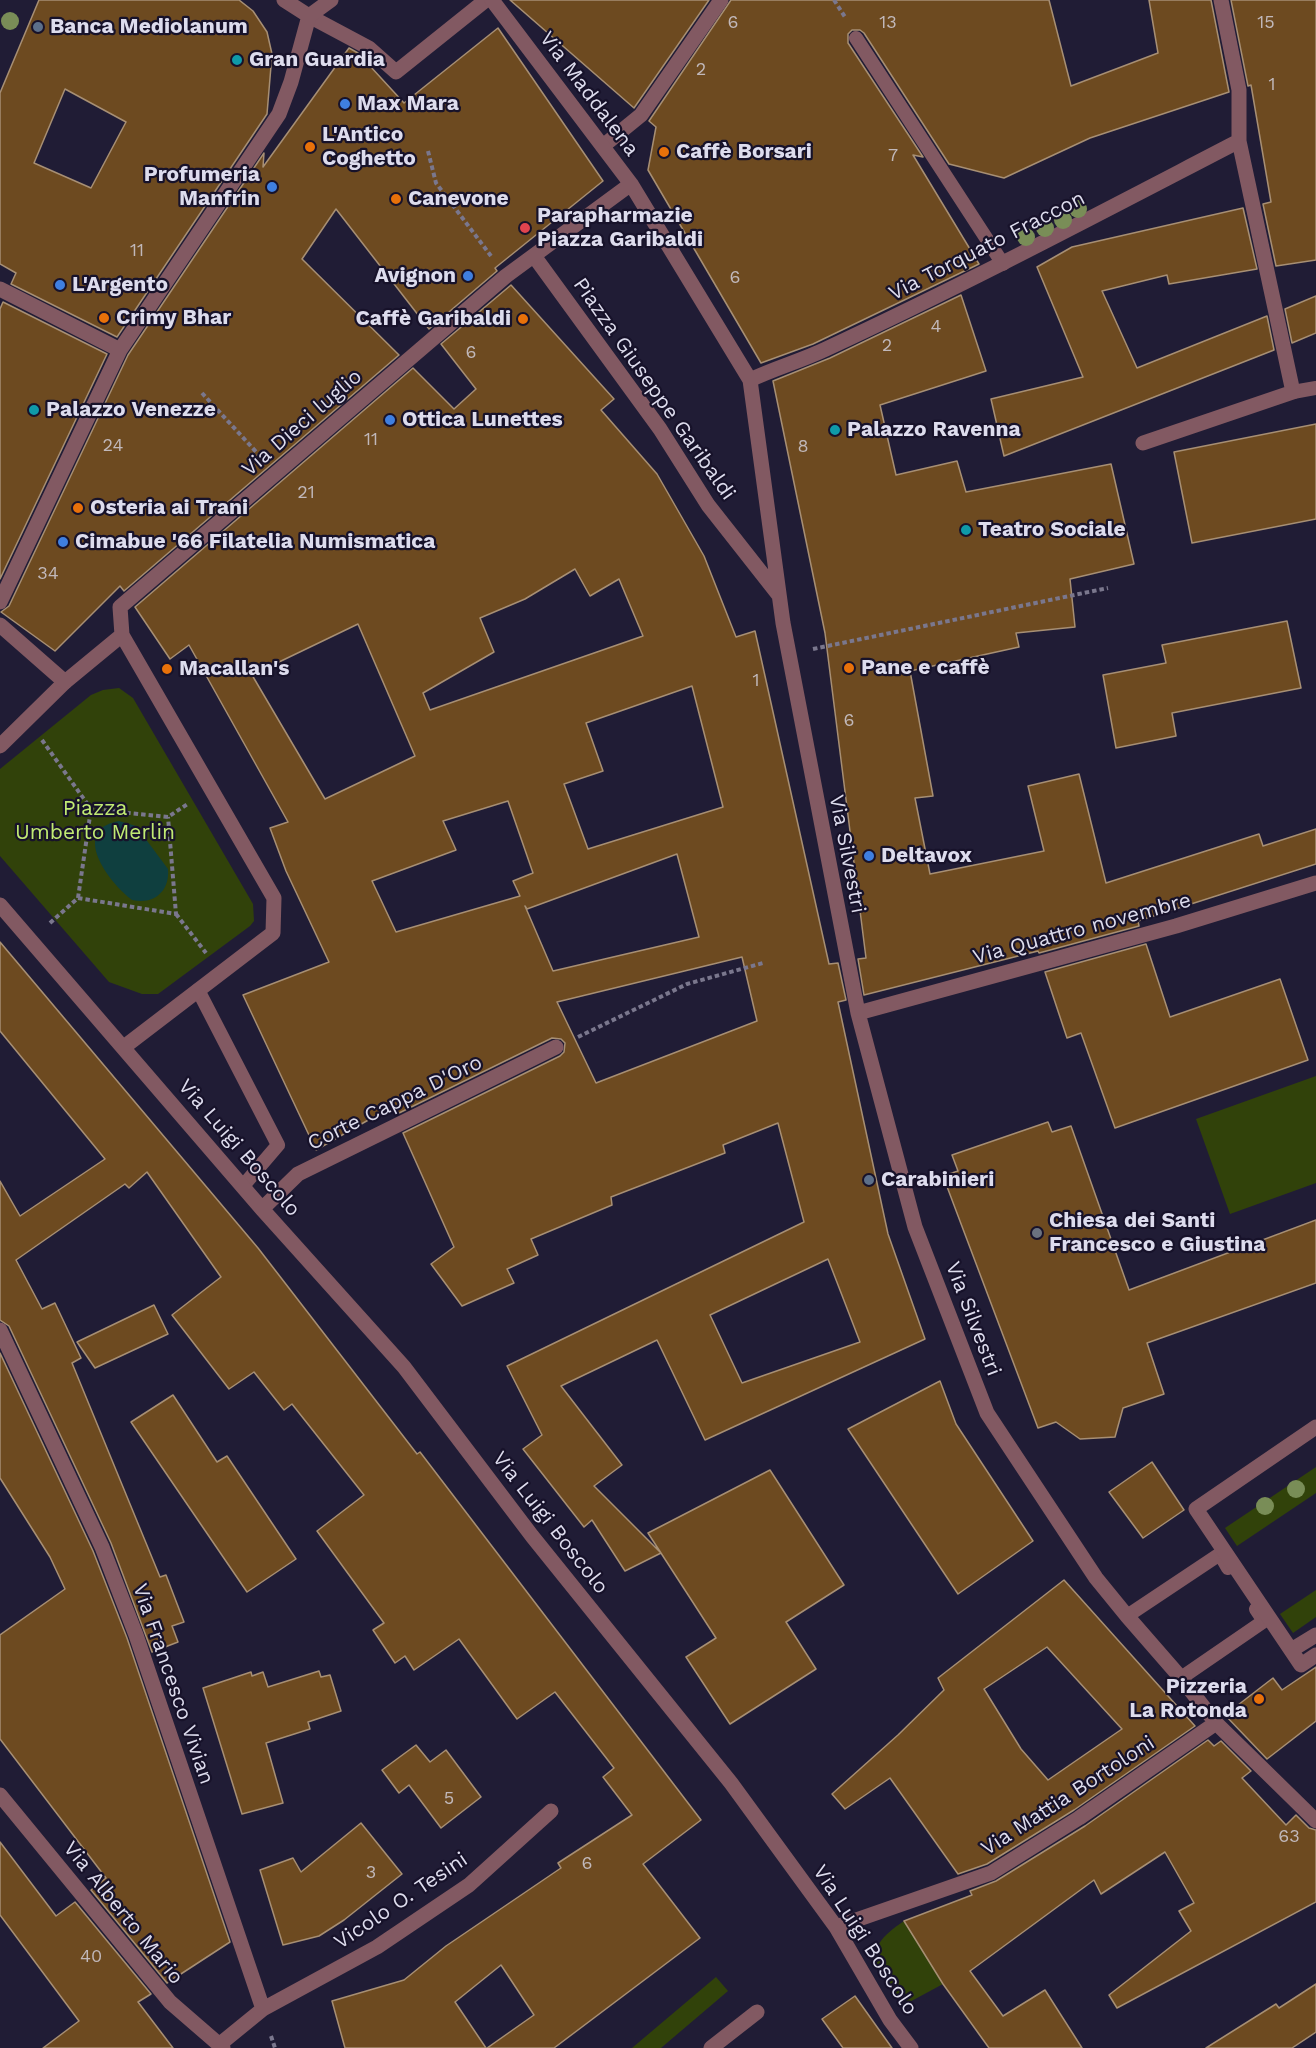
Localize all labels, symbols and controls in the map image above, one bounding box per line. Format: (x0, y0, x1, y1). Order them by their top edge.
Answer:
house number: 6 (728, 12, 738, 34)
house number: 13 (879, 12, 897, 34)
house number: 15 (1257, 12, 1275, 34)
place label: Banca Mediolanum (50, 14, 248, 40)
marker: Banca Mediolanum (31, 20, 45, 34)
street label: Via Maddalena (534, 27, 644, 161)
place label: Gran Guardia (249, 47, 385, 73)
marker: Gran Guardia (230, 53, 244, 67)
house number: 2 (696, 59, 706, 81)
house number: 1 (1268, 74, 1276, 96)
place label: Max Mara (357, 91, 459, 117)
marker: Max Mara (338, 97, 352, 111)
place label: L'Antico Coghetto (322, 122, 416, 172)
place label: Caffè Borsari (676, 139, 812, 165)
marker: L'Antico Coghetto (303, 140, 317, 154)
marker: Caffè Borsari (657, 145, 671, 159)
house number: 7 (888, 145, 898, 167)
place label: Profumeria Manfrin (144, 162, 260, 212)
marker: Profumeria Manfrin (265, 180, 279, 194)
place label: Canevone (408, 186, 509, 212)
street label: Via Torquato Fraccon (885, 186, 1089, 306)
marker: Canevone (389, 192, 403, 206)
place label: Parapharmazie Piazza Garibaldi (537, 203, 703, 253)
marker: Parapharmazie Piazza Garibaldi (518, 221, 532, 235)
house number: 11 (130, 240, 144, 262)
place label: Avignon (375, 263, 456, 289)
house number: 6 (730, 267, 740, 289)
marker: Avignon (461, 269, 475, 283)
place label: L'Argento (72, 272, 168, 298)
street label: Piazza Giuseppe Garibaldi (567, 273, 741, 505)
marker: L'Argento (53, 278, 67, 292)
place label: Crimy Bhar (116, 305, 231, 331)
place label: Caffè Garibaldi (356, 306, 511, 332)
marker: Crimy Bhar (97, 311, 111, 325)
marker: Caffè Garibaldi (516, 312, 530, 326)
house number: 4 (931, 316, 941, 338)
house number: 2 (882, 335, 892, 357)
house number: 6 (466, 342, 476, 364)
street label: Via Dieci luglio (237, 364, 367, 482)
place label: Palazzo Venezze (46, 397, 216, 423)
marker: Palazzo Venezze (27, 403, 41, 417)
place label: Ottica Lunettes (402, 407, 563, 433)
marker: Ottica Lunettes (383, 413, 397, 427)
place label: Palazzo Ravenna (847, 417, 1021, 443)
marker: Palazzo Ravenna (828, 423, 842, 437)
house number: 11 (364, 429, 378, 451)
house number: 24 (103, 435, 123, 457)
house number: 8 (797, 436, 809, 458)
house number: 21 (297, 482, 315, 504)
place label: Osteria ai Trani (90, 495, 248, 521)
marker: Osteria ai Trani (71, 501, 85, 515)
place label: Teatro Sociale (978, 517, 1126, 543)
marker: Teatro Sociale (959, 523, 973, 537)
place label: Cimabue '66 Filatelia Numismatica (75, 529, 435, 555)
marker: Cimabue '66 Filatelia Numismatica (56, 535, 70, 549)
house number: 34 (37, 563, 59, 585)
place label: Pane e caffè (861, 655, 990, 681)
place label: Macallan's (179, 656, 289, 682)
marker: Pane e caffè (842, 661, 856, 675)
marker: Macallan's (160, 662, 174, 676)
house number: 1 (752, 670, 760, 692)
house number: 6 (844, 710, 854, 732)
street label: Via Silvestri (823, 793, 871, 915)
park label: Piazza Umberto Merlin (15, 796, 175, 846)
place label: Deltavox (881, 843, 972, 869)
marker: Deltavox (862, 849, 876, 863)
street label: Via Quattro novembre (970, 888, 1194, 970)
street label: Corte Cappa D'Oro (304, 1050, 486, 1156)
street label: Via Luigi Boscolo (172, 1074, 306, 1222)
place label: Carabinieri (881, 1167, 994, 1193)
marker: Carabinieri (862, 1173, 876, 1187)
place label: Chiesa dei Santi Francesco e Giustina (1049, 1208, 1265, 1258)
marker: Chiesa dei Santi Francesco e Giustina (1030, 1226, 1044, 1240)
street label: Via Silvestri (940, 1258, 1006, 1380)
street label: Via Luigi Boscolo (487, 1447, 613, 1599)
street label: Via Francesco Vivian (127, 1580, 219, 1788)
place label: Pizzeria La Rotonda (1129, 1674, 1247, 1724)
marker: Pizzeria La Rotonda (1252, 1692, 1266, 1706)
street label: Via Mattia Bortoloni (977, 1731, 1159, 1861)
house number: 5 (444, 1788, 454, 1810)
house number: 63 (1278, 1826, 1300, 1848)
street label: Via Alberto Mario (58, 1836, 188, 1990)
street label: Vicolo O. Tesini (330, 1847, 472, 1955)
house number: 6 (582, 1853, 592, 1875)
street label: Via Luigi Boscolo (807, 1860, 923, 2020)
house number: 3 (366, 1862, 376, 1884)
house number: 40 (80, 1946, 102, 1968)

